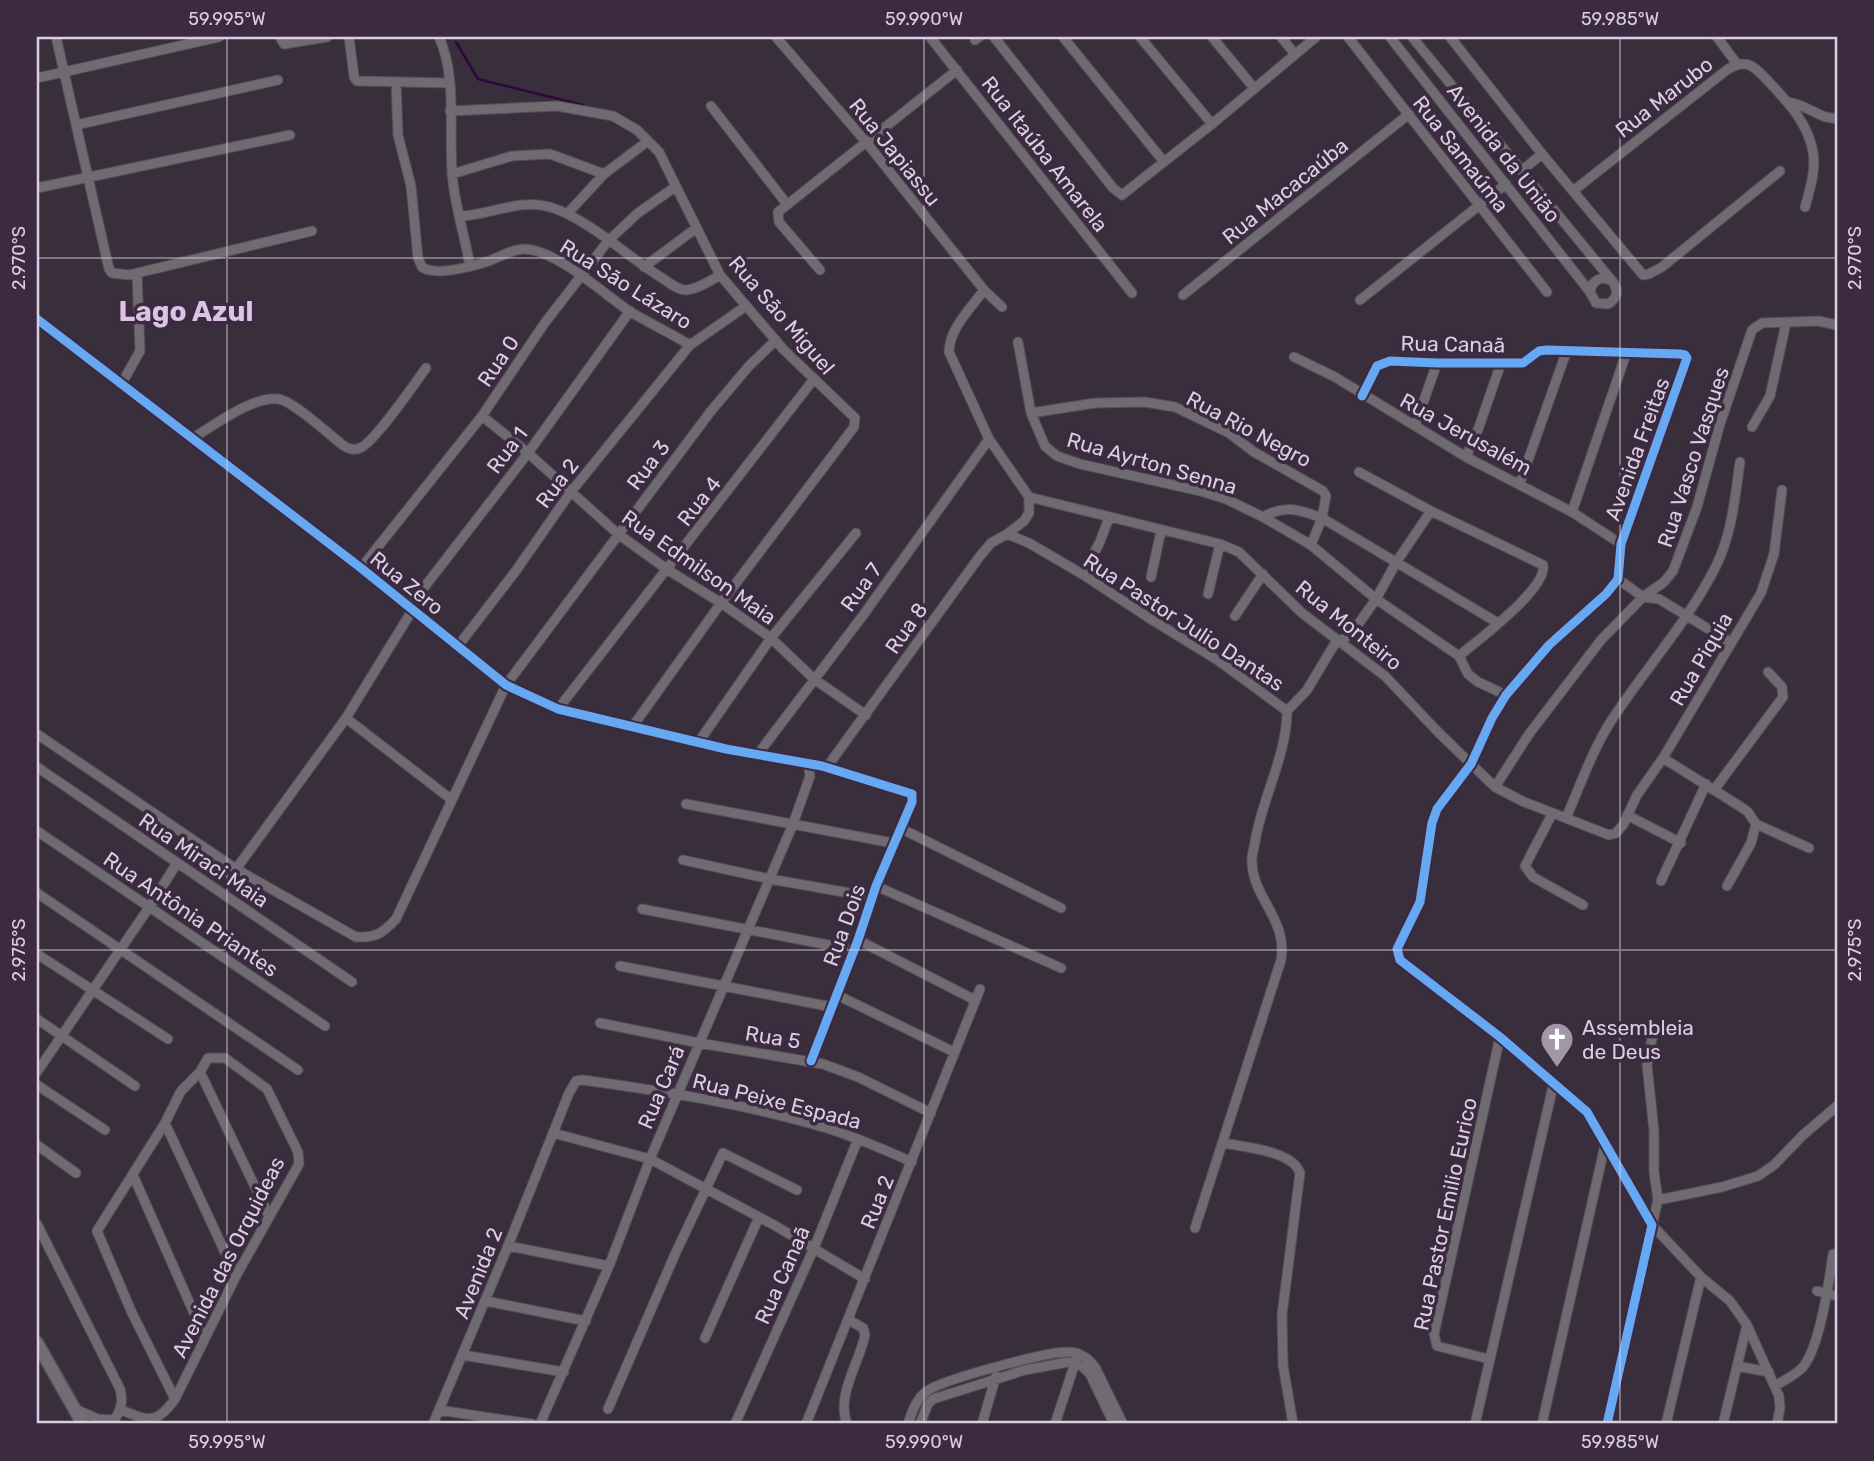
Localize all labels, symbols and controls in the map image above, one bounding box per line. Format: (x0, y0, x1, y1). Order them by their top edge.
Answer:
text: 59.995°W (188, 8, 266, 30)
text: 59.990°W (885, 8, 963, 30)
text: 59.985°W (1581, 8, 1659, 30)
street label: Rua Marubo (1610, 51, 1718, 143)
street label: Rua Itaúba Amarela (976, 71, 1114, 237)
street label: Avenida da União (1442, 79, 1566, 227)
street label: Rua Samaúma (1408, 91, 1514, 217)
street label: Rua Japiassu (844, 93, 946, 211)
street label: Rua Macacaúba (1217, 133, 1353, 249)
text: 2.970°S (8, 226, 30, 290)
text: 2.970°S (1844, 226, 1866, 290)
street label: Rua São Lázaro (556, 234, 696, 334)
street label: Rua São Miguel (724, 251, 840, 379)
district label: Lago Azul (119, 295, 253, 328)
street label: Rua 0 (472, 331, 524, 391)
street label: Rua Canaã (1400, 331, 1506, 357)
street label: Rua Vasco Vasques (1652, 364, 1734, 550)
street label: Avenida Freitas (1600, 374, 1674, 524)
street label: Rua Rio Negro (1182, 386, 1316, 472)
street label: Rua Jerusalém (1396, 388, 1536, 480)
street label: Rua 1 (481, 422, 533, 478)
street label: Rua Ayrton Senna (1064, 427, 1240, 499)
street label: Rua 3 (621, 435, 675, 495)
street label: Rua 2 (530, 453, 584, 513)
street label: Rua 4 (672, 471, 726, 531)
street label: Rua Edmilson Maia (617, 504, 781, 630)
street label: Rua Zero (365, 546, 449, 620)
street label: Rua Pastor Julio Dantas (1079, 548, 1289, 696)
street label: Rua 7 (835, 558, 887, 616)
street label: Rua Monteiro (1291, 575, 1407, 675)
street label: Rua 8 (880, 598, 932, 658)
street label: Rua Piquia (1664, 608, 1738, 710)
street label: Rua Miraci Maia (134, 807, 274, 913)
street label: Rua Antônia Priantes (99, 846, 283, 982)
street label: Rua Dois (818, 881, 870, 969)
text: 2.975°S (8, 918, 30, 982)
text: 2.975°S (1844, 918, 1866, 982)
place label: Assembleia de Deus (1582, 1015, 1694, 1064)
street label: Rua 5 (744, 1020, 802, 1054)
church icon: Assembleia de Deus (1538, 1020, 1576, 1069)
street label: Rua Cará (632, 1042, 690, 1132)
street label: Rua Peixe Espada (690, 1068, 864, 1134)
street label: Rua Pastor Emilio Eurico (1408, 1095, 1482, 1333)
street label: Avenida das Orquideas (166, 1152, 290, 1362)
street label: Rua 2 (855, 1172, 899, 1232)
street label: Rua Canaã (749, 1222, 815, 1328)
street label: Avenida 2 (448, 1224, 508, 1322)
text: 59.995°W (188, 1431, 266, 1453)
text: 59.990°W (885, 1431, 963, 1453)
text: 59.985°W (1581, 1431, 1659, 1453)

